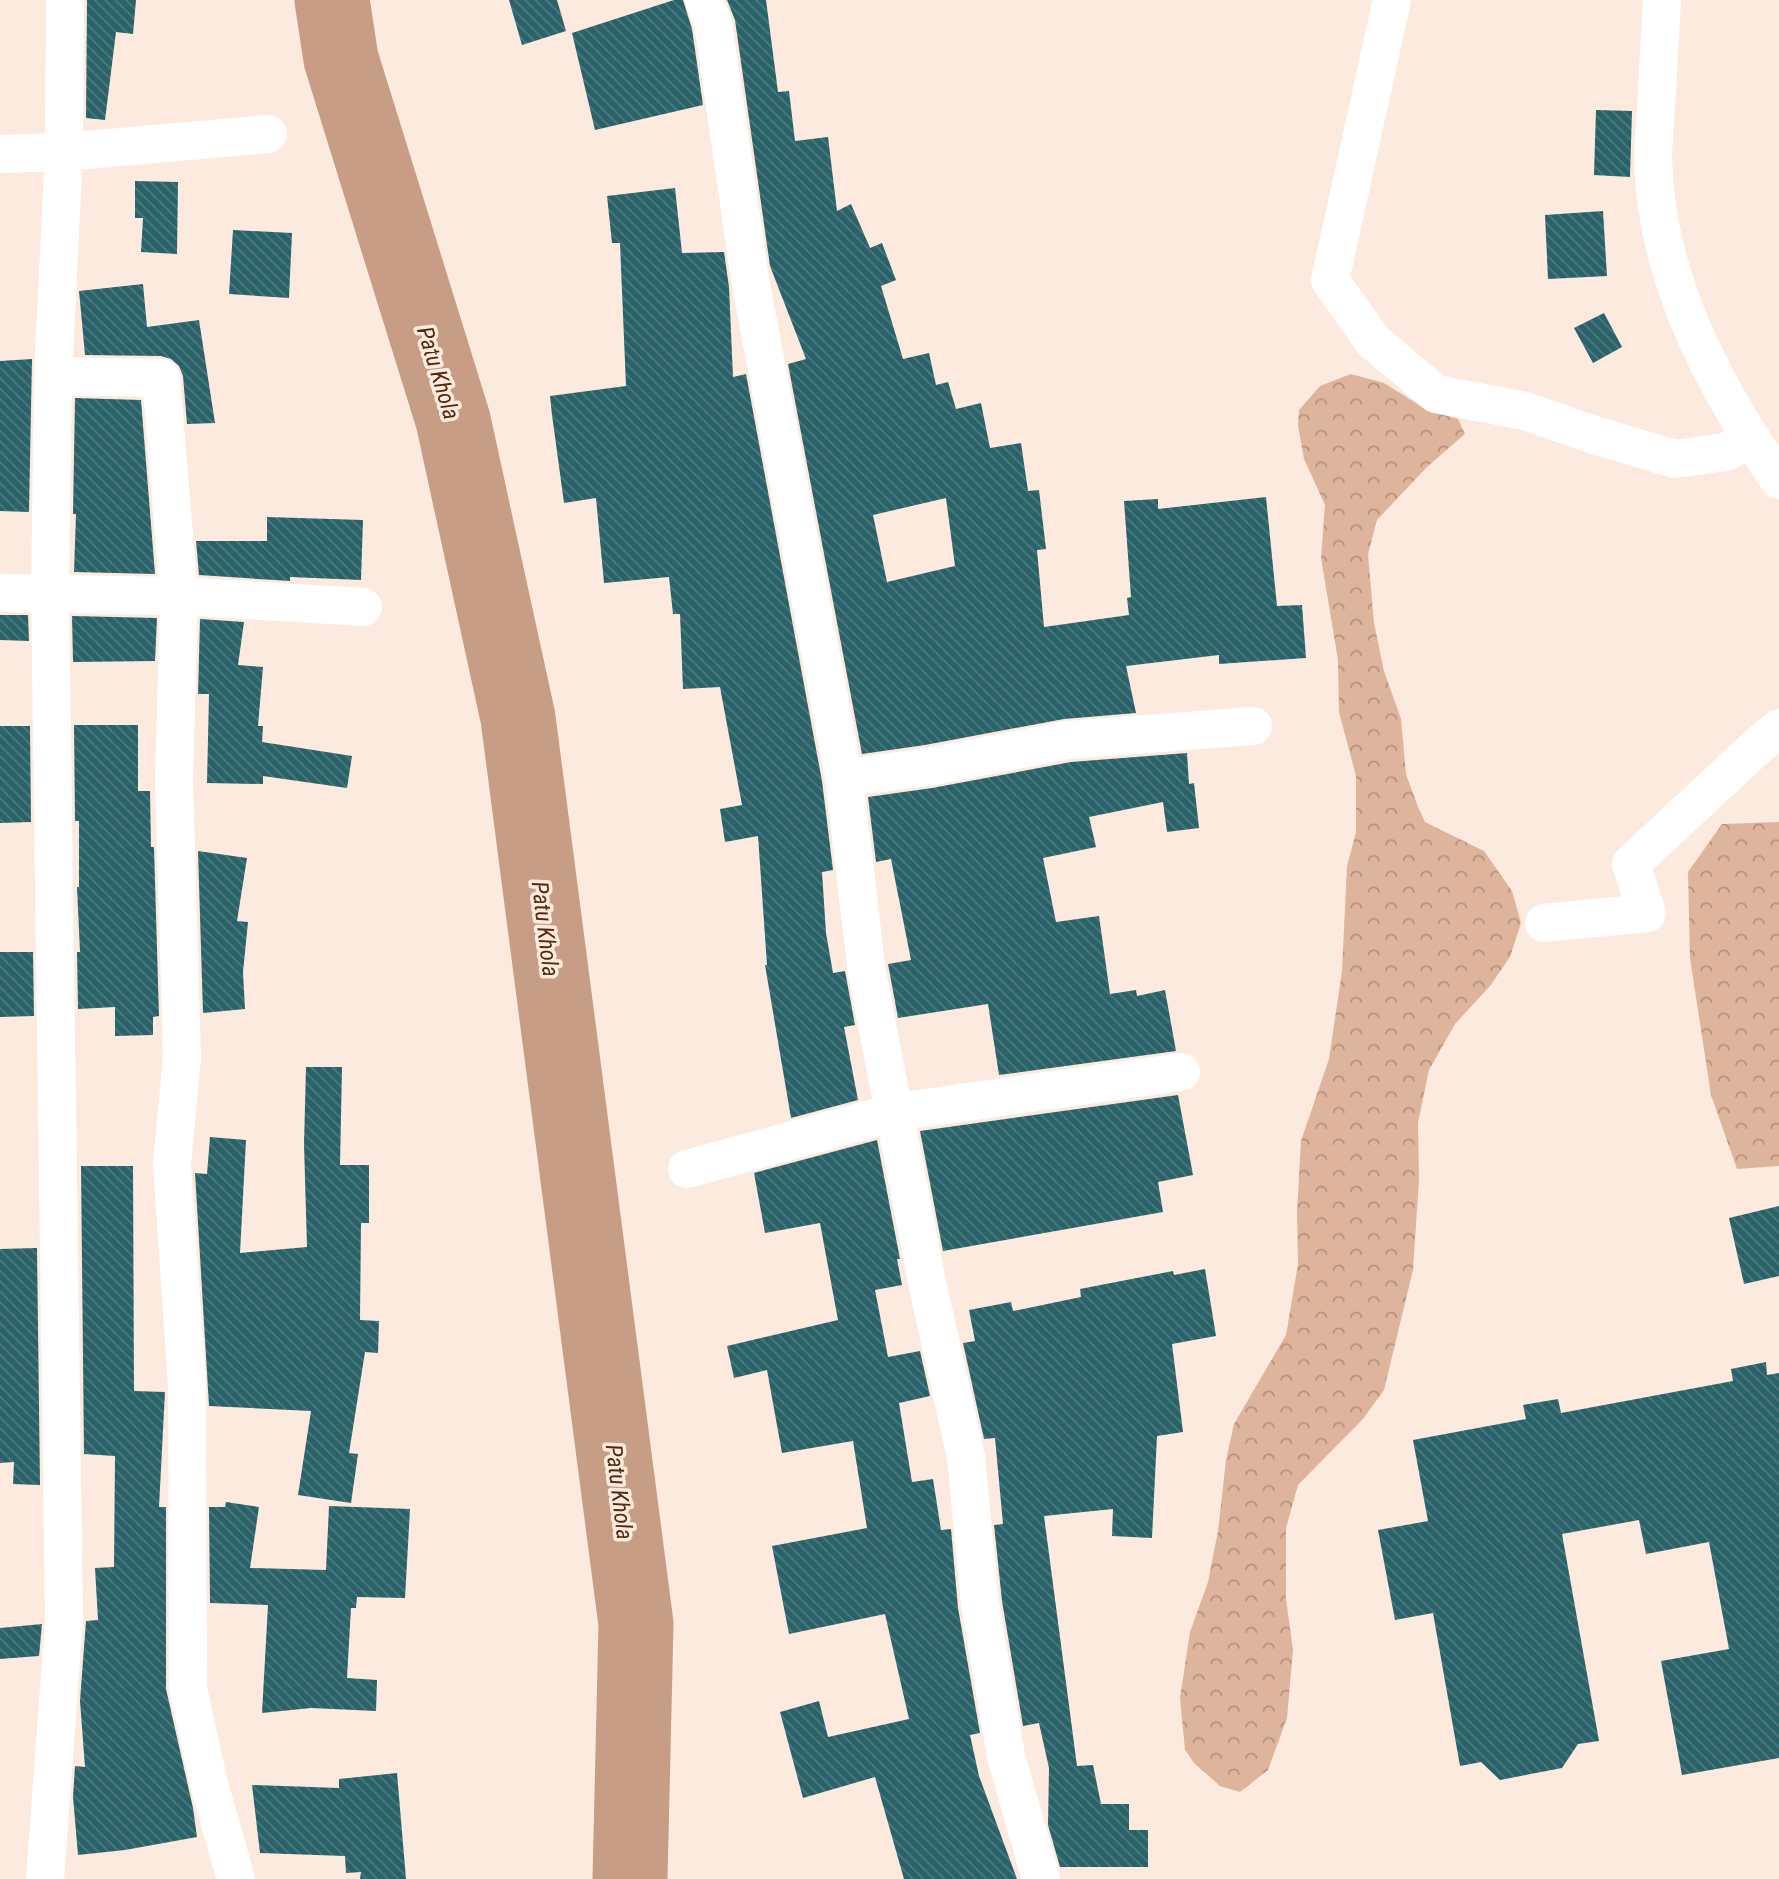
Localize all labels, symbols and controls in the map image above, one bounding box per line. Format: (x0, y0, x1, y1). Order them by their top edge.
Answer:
water label: Patu Khola (411, 323, 465, 423)
water label: Patu Khola (526, 880, 564, 978)
water label: Patu Khola (600, 1443, 638, 1541)

